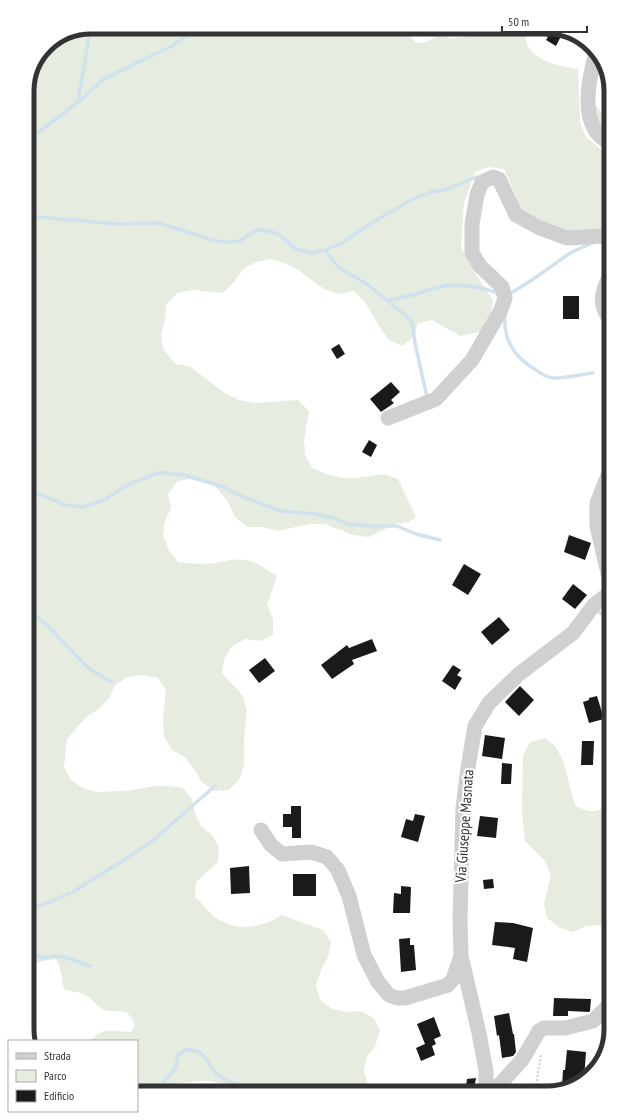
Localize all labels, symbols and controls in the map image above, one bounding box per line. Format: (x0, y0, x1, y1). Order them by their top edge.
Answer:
scale bar (502, 8, 587, 34)
text: 50 m (508, 14, 529, 29)
street label: Via Giuseppe Masnata (450, 769, 477, 884)
legend (8, 1040, 138, 1112)
text: Strada (44, 1048, 71, 1063)
text: Parco (44, 1068, 66, 1083)
text: Edificio (44, 1088, 74, 1103)

